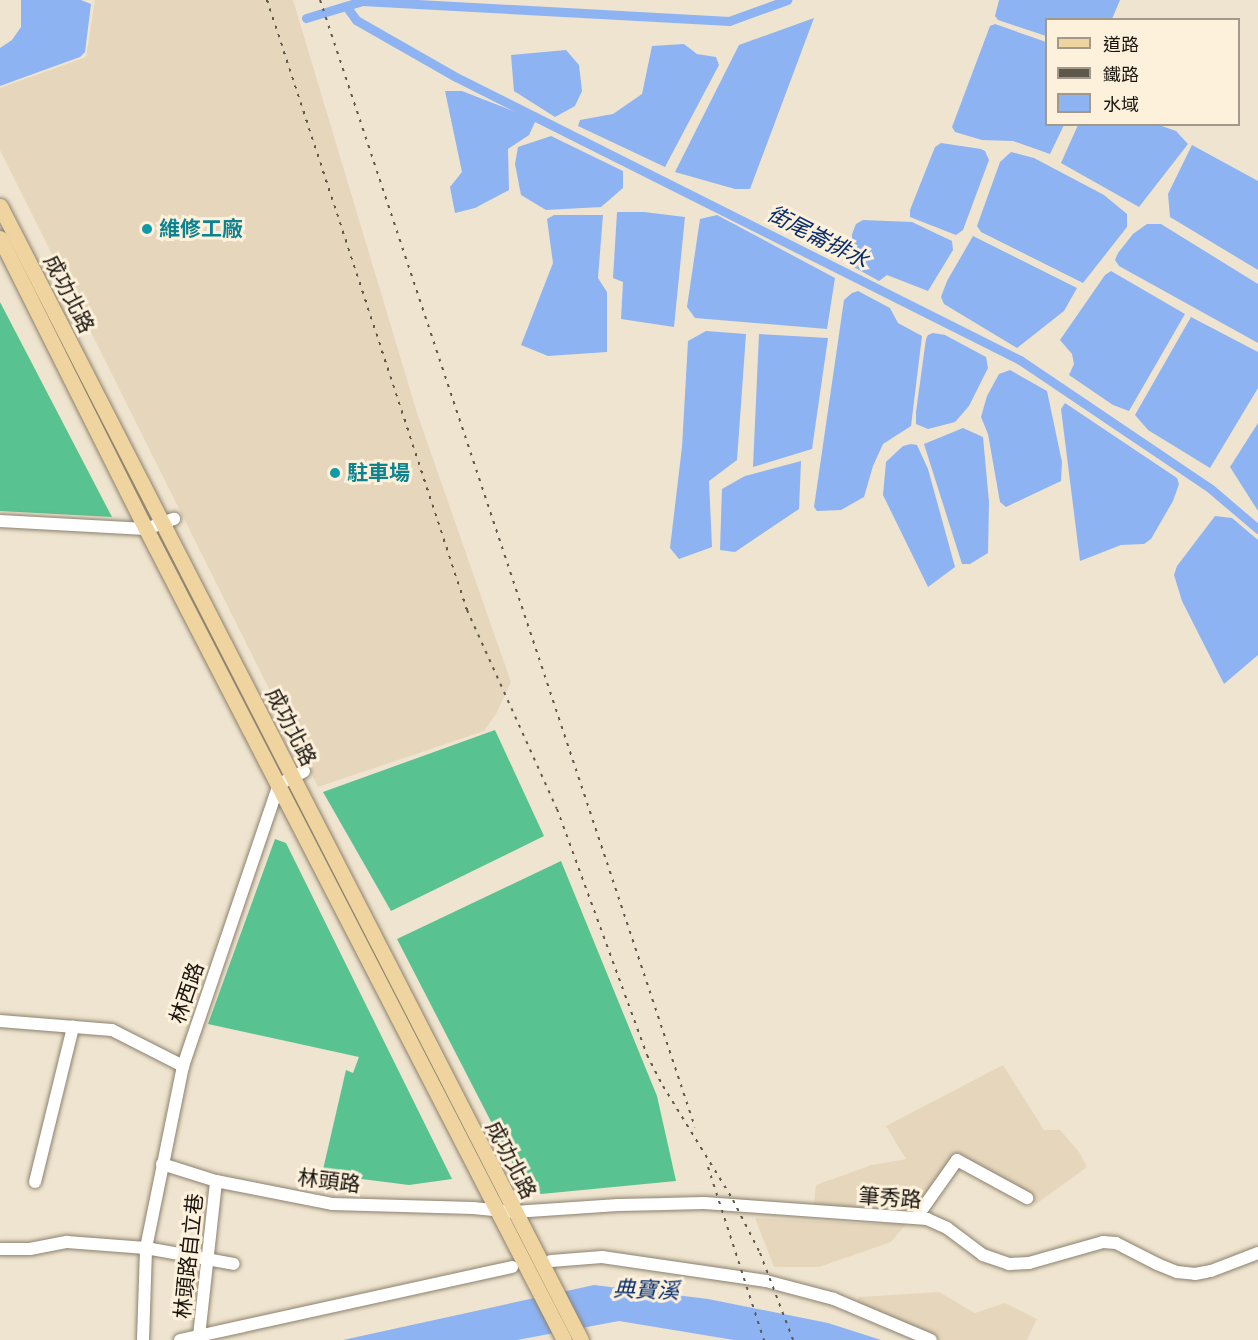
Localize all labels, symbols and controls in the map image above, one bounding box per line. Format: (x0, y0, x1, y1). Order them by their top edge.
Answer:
legend (1045, 18, 1240, 126)
text: 道路 (1103, 34, 1139, 55)
text: 鐵路 (1103, 64, 1139, 85)
text: 水域 (1103, 94, 1139, 115)
water label: 街尾崙排水 (763, 200, 873, 274)
place label: 維修工廠 (159, 216, 243, 242)
marker: 維修工廠 (140, 222, 154, 236)
street label: 成功北路 (39, 251, 99, 337)
place label: 駐車場 (347, 460, 410, 486)
marker: 駐車場 (328, 466, 342, 480)
street label: 成功北路 (261, 684, 321, 770)
street label: 林西路 (165, 959, 209, 1027)
street label: 成功北路 (481, 1117, 541, 1203)
street label: 林頭路 (296, 1165, 362, 1197)
street label: 筆秀路 (858, 1183, 922, 1213)
street label: 林頭路自立巷 (170, 1192, 208, 1320)
water label: 典寶溪 (613, 1276, 679, 1304)

